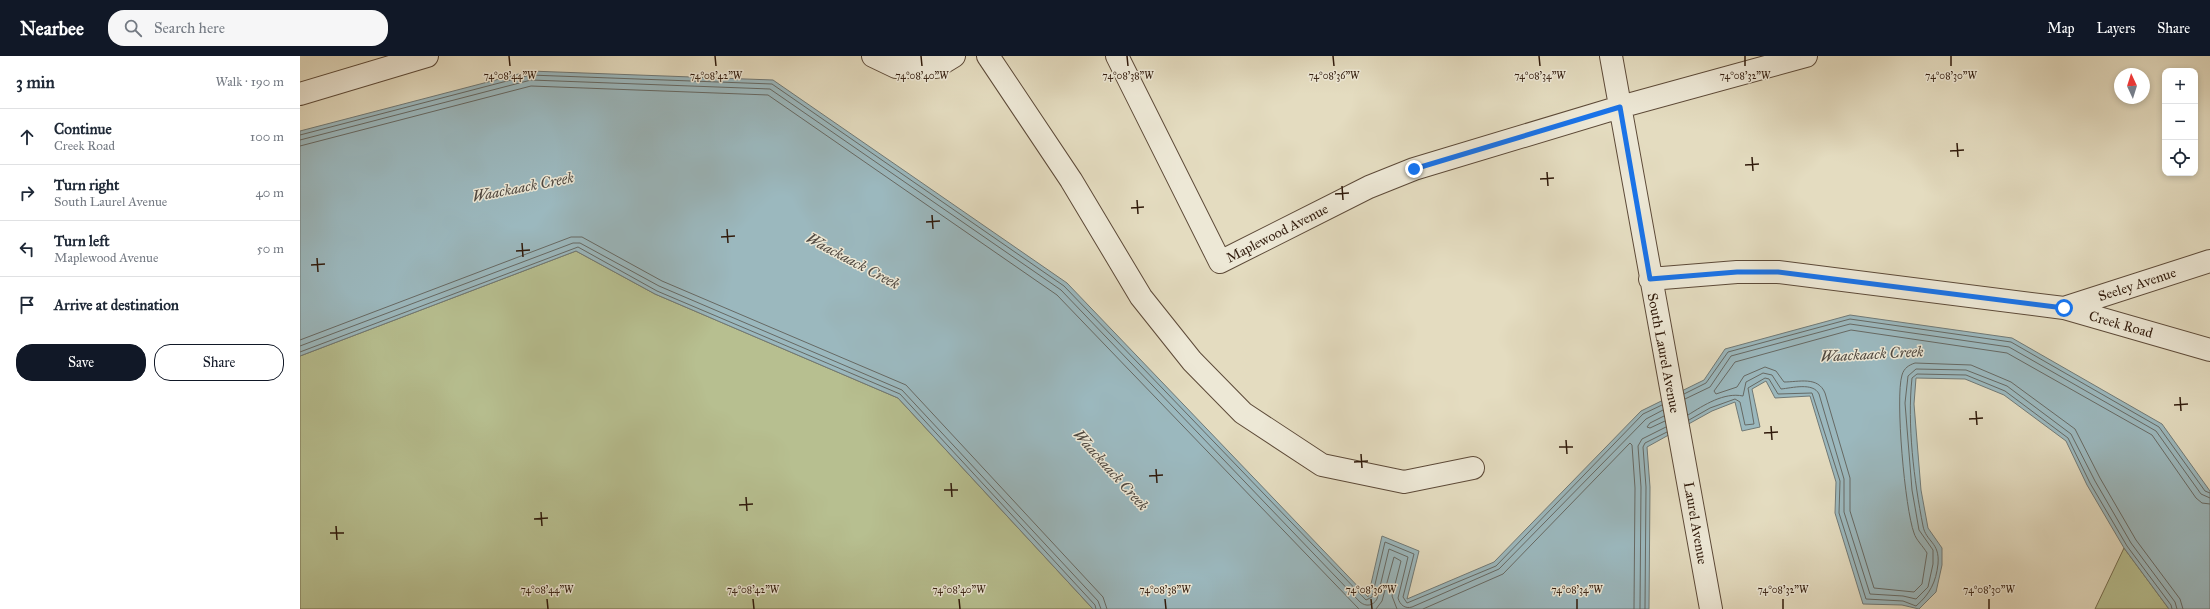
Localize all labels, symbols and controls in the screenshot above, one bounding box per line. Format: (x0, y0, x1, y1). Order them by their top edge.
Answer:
search box (108, 10, 388, 46)
text: Nearbee (20, 17, 84, 40)
icon: search (122, 17, 144, 39)
text: Search here (154, 19, 225, 37)
text: Map (2047, 20, 2075, 37)
text: Layers (2097, 20, 2135, 37)
text: Share (2157, 20, 2190, 37)
north arrow (2114, 68, 2150, 104)
map controls (2162, 68, 2198, 176)
button: + (2162, 68, 2198, 104)
text: 74°08'44"W (483, 70, 537, 82)
text: 74°08'42"W (690, 70, 743, 82)
text: 74°08'40"W (895, 70, 949, 82)
text: 74°08'38"W (1102, 70, 1154, 82)
text: 74°08'36"W (1308, 70, 1360, 82)
text: 74°08'34"W (1514, 70, 1566, 82)
text: 74°08'32"W (1719, 70, 1771, 82)
text: 74°08'30"W (1925, 70, 1977, 82)
text: 3 min (16, 72, 55, 93)
text: Walk · 190 m (215, 74, 284, 90)
button: − (2162, 104, 2198, 140)
text: Continue (54, 120, 112, 138)
icon: ahead (16, 126, 38, 148)
text: 100 m (250, 129, 284, 145)
text: Creek Road (54, 138, 115, 154)
button: locate (2162, 140, 2198, 176)
route end (1405, 160, 1423, 178)
water label: Waackaack Creek (471, 168, 576, 206)
text: Turn right (54, 176, 119, 194)
icon: right (16, 182, 38, 204)
text: 40 m (255, 185, 284, 201)
text: South Laurel Avenue (54, 194, 167, 210)
street label: Maplewood Avenue (1223, 200, 1331, 267)
water label: Waackaack Creek (803, 229, 903, 293)
text: Turn left (54, 232, 110, 250)
icon: left (16, 238, 38, 260)
text: 50 m (257, 241, 284, 257)
text: Maplewood Avenue (54, 250, 158, 266)
street label: Seeley Avenue (2096, 264, 2178, 305)
street label: South Laurel Avenue (1644, 292, 1684, 415)
icon: arrive (16, 294, 38, 316)
text: Arrive at destination (54, 296, 179, 314)
route start (2055, 299, 2073, 317)
street label: Creek Road (2087, 307, 2155, 342)
water label: Waackaack Creek (1820, 342, 1924, 366)
button: Save (16, 344, 146, 381)
button: Share (154, 344, 284, 381)
water label: Waackaack Creek (1070, 426, 1152, 515)
street label: Laurel Avenue (1680, 480, 1711, 566)
text: 74°08'44"W (520, 584, 574, 596)
text: 74°08'42"W (727, 584, 780, 596)
text: 74°08'40"W (932, 584, 986, 596)
text: 74°08'38"W (1139, 584, 1191, 596)
text: 74°08'36"W (1345, 584, 1397, 596)
text: 74°08'34"W (1551, 584, 1603, 596)
text: 74°08'32"W (1757, 584, 1809, 596)
text: 74°08'30"W (1963, 584, 2015, 596)

